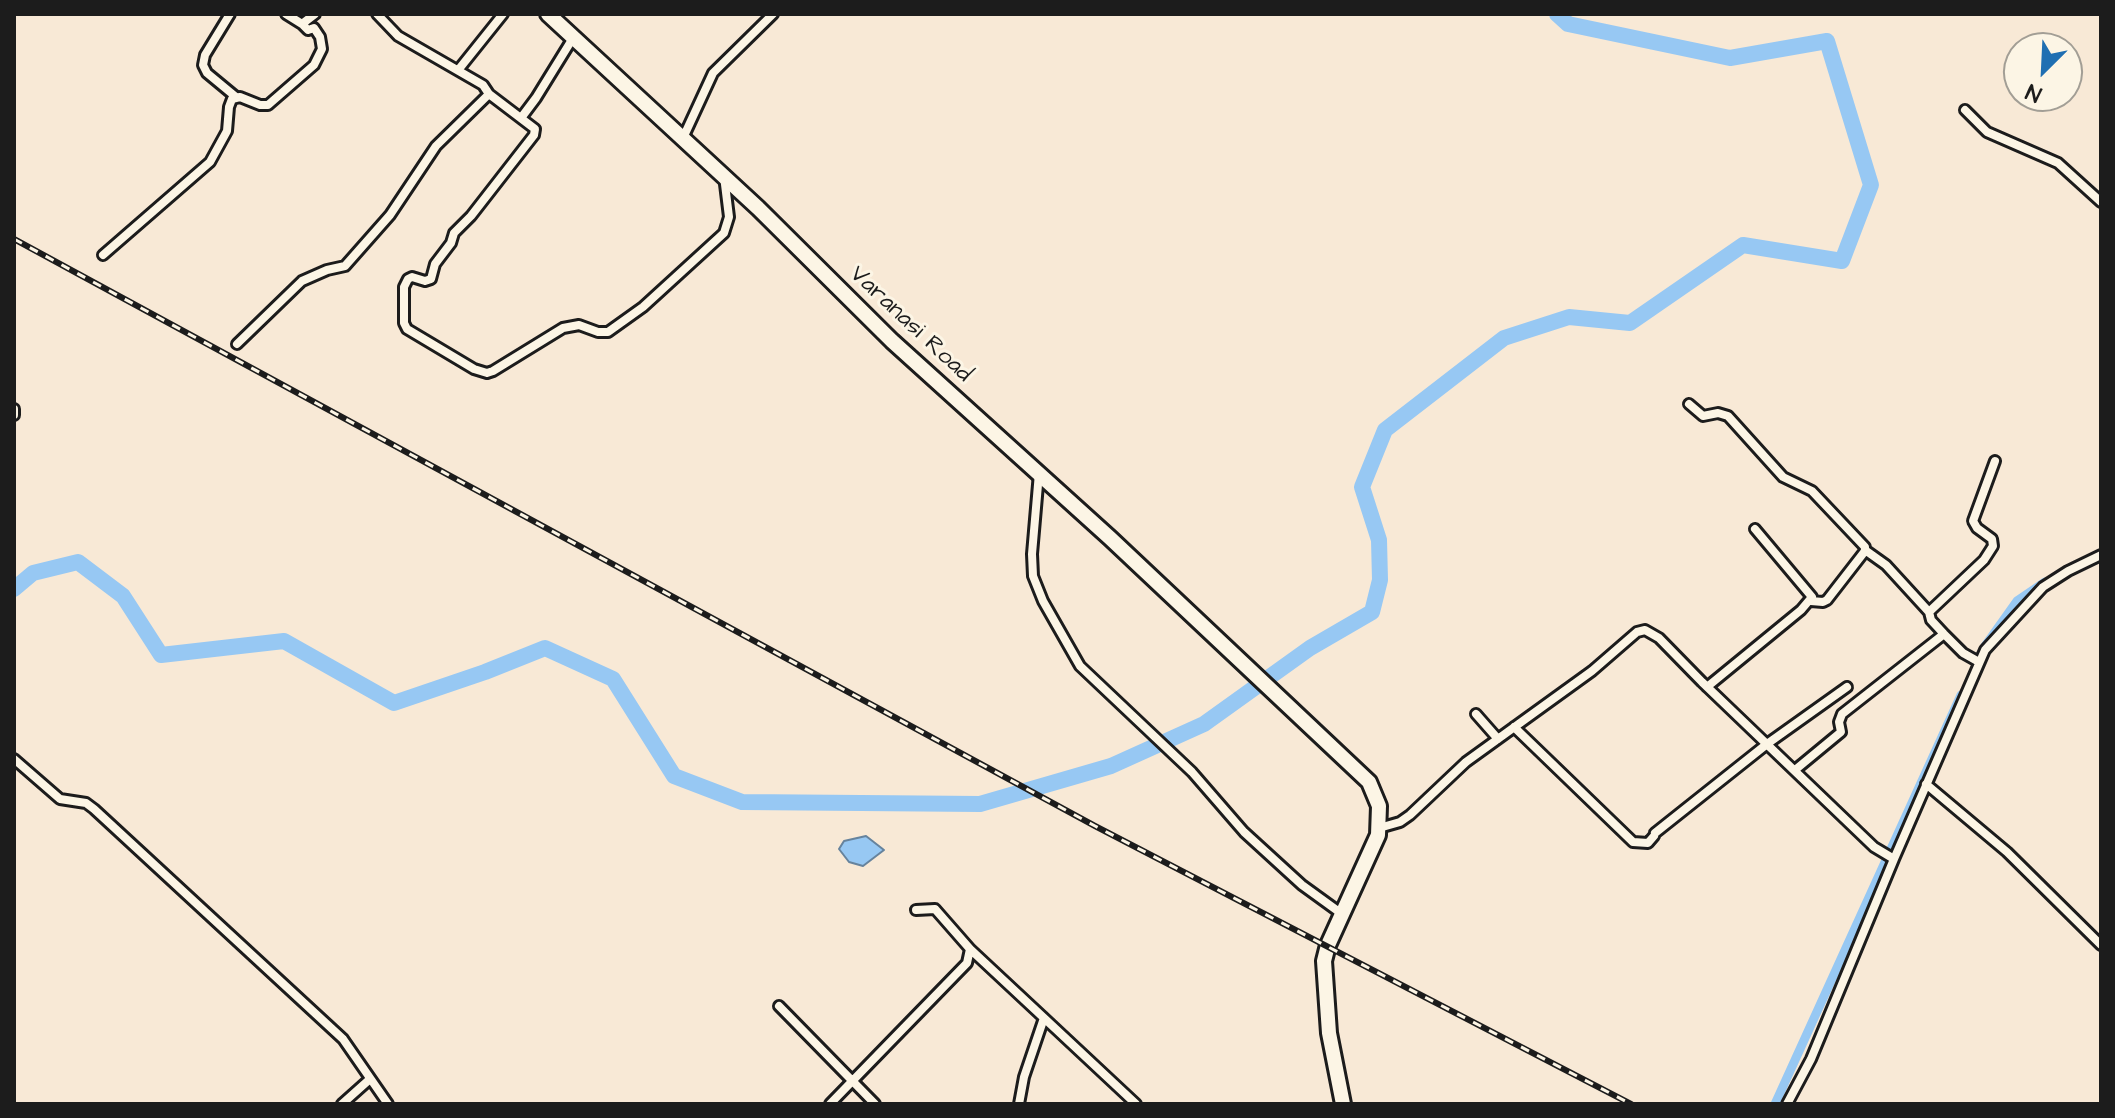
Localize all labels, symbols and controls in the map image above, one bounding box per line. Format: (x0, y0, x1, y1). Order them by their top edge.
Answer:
north arrow (2003, 32, 2083, 112)
text: N (2021, 76, 2046, 110)
street label: Varanasi Road (843, 261, 977, 389)

